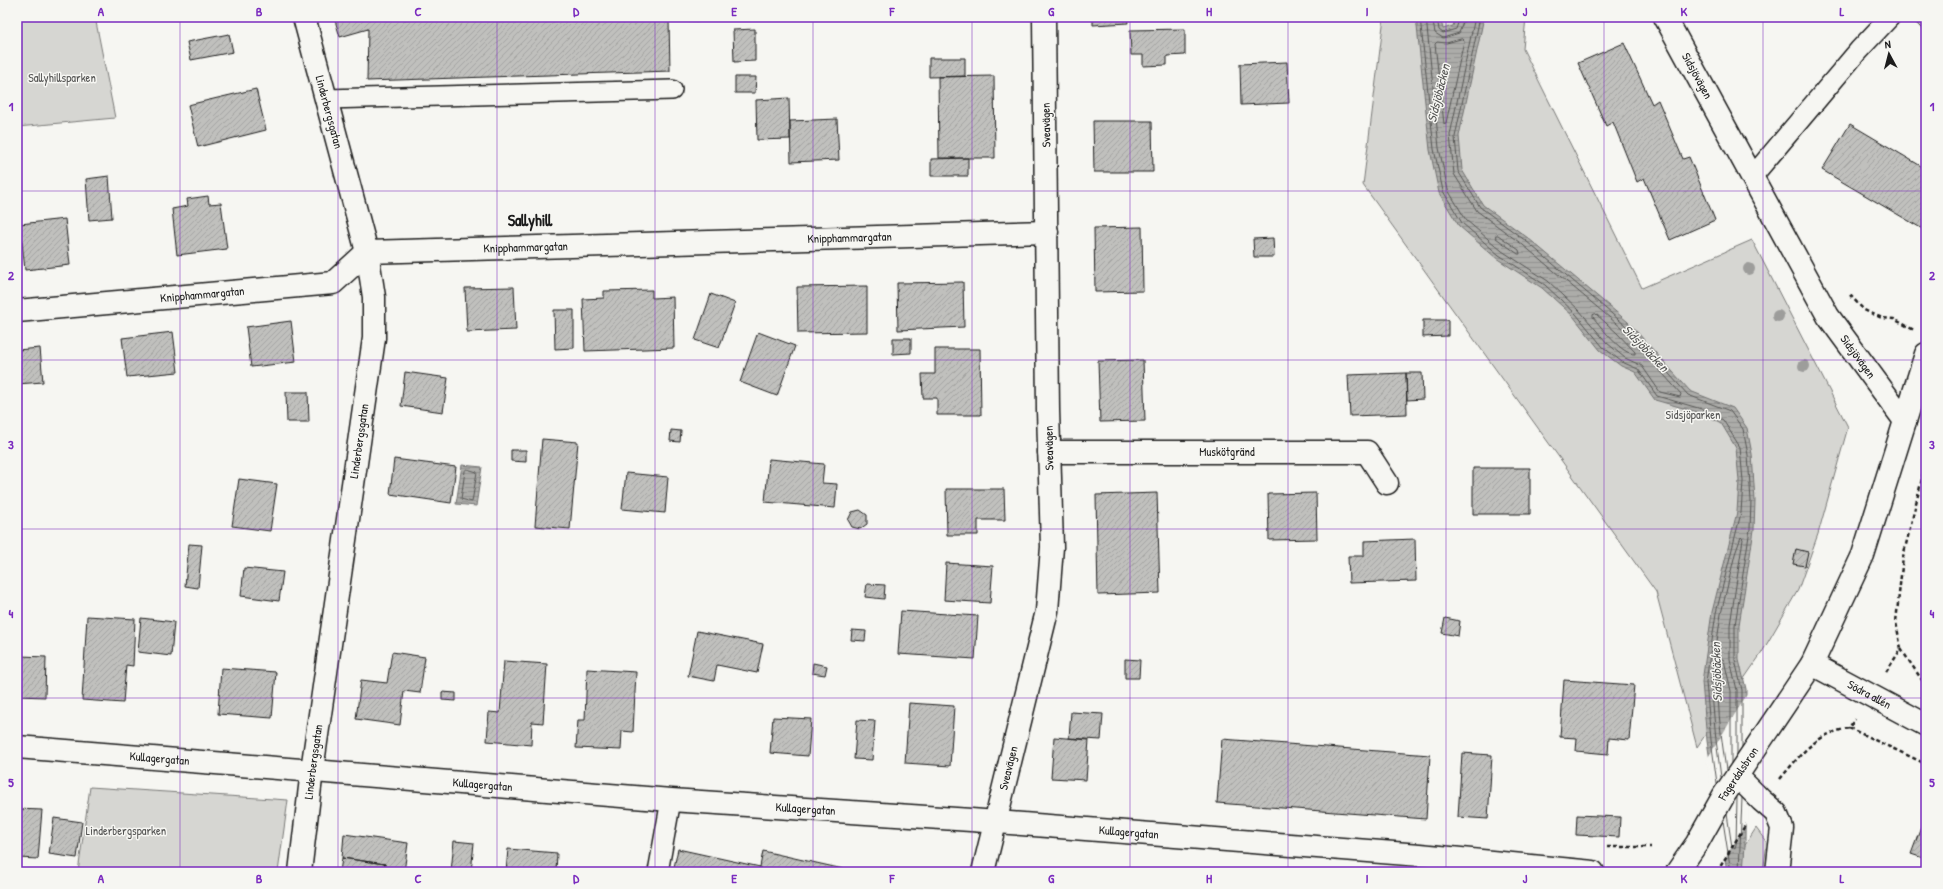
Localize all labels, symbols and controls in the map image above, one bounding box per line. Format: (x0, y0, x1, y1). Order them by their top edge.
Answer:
text: A (98, 2, 105, 20)
text: B (256, 2, 263, 20)
text: C (414, 2, 422, 20)
text: D (573, 2, 580, 20)
text: E (731, 2, 737, 20)
text: F (889, 2, 896, 20)
text: G (1048, 2, 1055, 20)
text: H (1206, 2, 1212, 20)
text: I (1365, 2, 1369, 20)
text: J (1523, 2, 1528, 20)
text: K (1681, 2, 1688, 20)
text: L (1840, 2, 1845, 20)
north arrow (1869, 34, 1909, 74)
text: N (1884, 37, 1892, 51)
street label: Sidsjövägen (1678, 49, 1717, 102)
water label: Sidsjöbäcken (1422, 61, 1454, 124)
park label: Sallyhillsparken (28, 69, 96, 86)
street label: Linderbergsgatan (312, 73, 347, 150)
text: 1 (9, 97, 14, 115)
text: 1 (1930, 97, 1935, 115)
street label: Sveavägen (1037, 102, 1054, 148)
district label: Sallyhill (508, 209, 553, 232)
street label: Knipphammargatan (807, 228, 892, 247)
street label: Knipphammargatan (483, 237, 568, 257)
text: 2 (8, 266, 15, 284)
text: 2 (1929, 266, 1936, 284)
street label: Knipphammargatan (159, 282, 245, 306)
water label: Sidsjöbäcken (1619, 320, 1674, 376)
street label: Sidsjövägen (1837, 331, 1880, 382)
street label: Linderbergsgatan (345, 402, 372, 480)
park label: Sidsjöparken (1666, 406, 1720, 423)
street label: Sveavägen (1040, 425, 1057, 471)
text: 3 (8, 435, 14, 453)
text: 3 (1929, 435, 1935, 453)
street label: Muskötgränd (1199, 443, 1255, 460)
text: 4 (9, 604, 14, 622)
text: 4 (1930, 604, 1935, 622)
water label: Sidsjöbäcken (1706, 641, 1726, 702)
street label: Södra allén (1845, 676, 1894, 713)
street label: Linderbergsgatan (300, 723, 326, 800)
street label: Fagerdalsbron (1713, 743, 1762, 804)
street label: Sveavägen (994, 744, 1022, 792)
street label: Kullagergatan (129, 747, 190, 769)
text: 5 (8, 773, 14, 791)
street label: Kullagergatan (452, 773, 513, 795)
text: 5 (1929, 773, 1935, 791)
street label: Kullagergatan (775, 798, 836, 819)
street label: Kullagergatan (1098, 821, 1159, 843)
park label: Linderbergsparken (86, 822, 166, 839)
text: A (98, 869, 105, 887)
text: B (256, 869, 263, 887)
text: C (414, 869, 422, 887)
text: D (573, 869, 580, 887)
text: E (731, 869, 737, 887)
text: F (889, 869, 896, 887)
text: G (1048, 869, 1055, 887)
text: H (1206, 869, 1212, 887)
text: I (1365, 869, 1369, 887)
text: J (1523, 869, 1528, 887)
text: K (1681, 869, 1688, 887)
text: L (1840, 869, 1845, 887)

